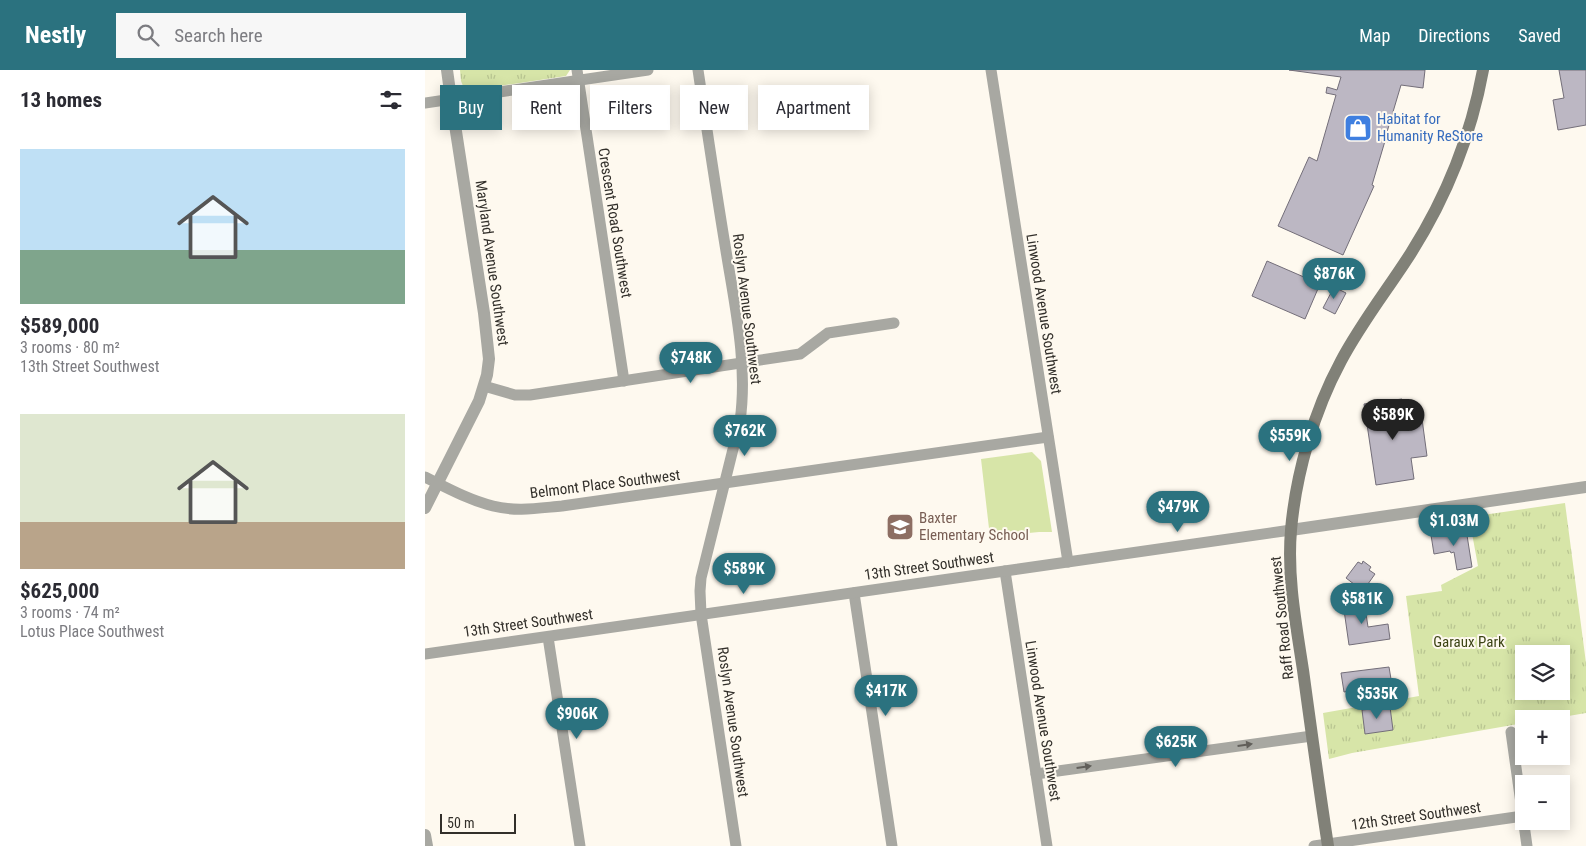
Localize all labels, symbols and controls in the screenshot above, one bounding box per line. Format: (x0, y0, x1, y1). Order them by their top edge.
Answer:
search box (116, 13, 466, 58)
text: Nestly (25, 21, 86, 49)
icon: search (134, 21, 162, 49)
text: Search here (174, 24, 263, 47)
text: Map (1359, 25, 1390, 46)
text: Directions (1418, 25, 1490, 46)
text: Saved (1518, 25, 1561, 46)
chip: Buy (440, 85, 502, 130)
chip: Rent (512, 85, 580, 130)
chip: Filters (590, 85, 670, 130)
chip: New (680, 85, 748, 130)
chip: Apartment (758, 85, 869, 130)
icon: filters (377, 86, 405, 114)
text: 13 homes (20, 88, 102, 112)
place label: Habitat for Humanity ReStore (1377, 110, 1483, 145)
shop icon: Habitat for Humanity ReStore (1343, 113, 1373, 143)
street label: Crescent Road Southwest (594, 147, 636, 299)
street label: Maryland Avenue Southwest (471, 179, 513, 347)
icon: home (168, 182, 258, 272)
street label: Linwood Avenue Southwest (1022, 232, 1066, 396)
street label: Roslyn Avenue Southwest (729, 233, 765, 385)
pin: $876K (1299, 258, 1369, 300)
text: $876K (1313, 264, 1355, 283)
text: $589,000 (20, 314, 99, 338)
text: 3 rooms · 80 m² (20, 338, 120, 357)
pin: $748K (656, 342, 726, 384)
text: $748K (670, 348, 712, 367)
text: 13th Street Southwest (20, 357, 160, 376)
pin: $589K (1358, 398, 1428, 441)
text: $589K (1372, 405, 1414, 424)
pin: $762K (710, 414, 780, 457)
pin: $559K (1255, 420, 1325, 462)
text: $762K (724, 421, 766, 440)
text: $559K (1269, 426, 1311, 445)
icon: home (168, 447, 258, 537)
street label: Belmont Place Southwest (529, 466, 681, 502)
pin: $479K (1143, 490, 1213, 533)
text: $479K (1157, 497, 1199, 516)
pin: $1.03M (1413, 504, 1495, 547)
place label: Baxter Elementary School (919, 509, 1029, 544)
text: $1.03M (1429, 511, 1479, 530)
school or university icon: Baxter Elementary School (885, 512, 915, 542)
street label: 13th Street Southwest (863, 548, 995, 584)
pin: $589K (709, 552, 779, 595)
street label: Raff Road Southwest (1267, 555, 1297, 681)
text: $589K (723, 559, 765, 578)
text: $625,000 (20, 579, 99, 603)
pin: $581K (1327, 582, 1397, 625)
text: $581K (1341, 589, 1383, 608)
text: 3 rooms · 74 m² (20, 603, 120, 622)
street label: 13th Street Southwest (462, 605, 594, 641)
text: Lotus Place Southwest (20, 622, 164, 641)
park label: Garaux Park (1433, 633, 1505, 651)
street label: Linwood Avenue Southwest (1021, 639, 1065, 803)
map controls (1515, 645, 1570, 830)
button: layers (1515, 645, 1570, 700)
street label: Roslyn Avenue Southwest (714, 646, 752, 798)
pin: $417K (851, 674, 921, 717)
pin: $535K (1342, 678, 1412, 720)
text: $417K (865, 681, 907, 700)
text: $535K (1356, 684, 1398, 703)
pin: $906K (542, 698, 612, 740)
text: $906K (556, 704, 598, 723)
button: + (1515, 710, 1570, 765)
pin: $625K (1141, 726, 1211, 768)
text: $625K (1155, 732, 1197, 751)
one-way arrow (1237, 741, 1253, 749)
one-way arrow (1076, 763, 1092, 771)
button: − (1515, 775, 1570, 830)
street label: 12th Street Southwest (1350, 798, 1482, 834)
scale bar (440, 811, 516, 834)
text: 50 m (447, 815, 475, 831)

